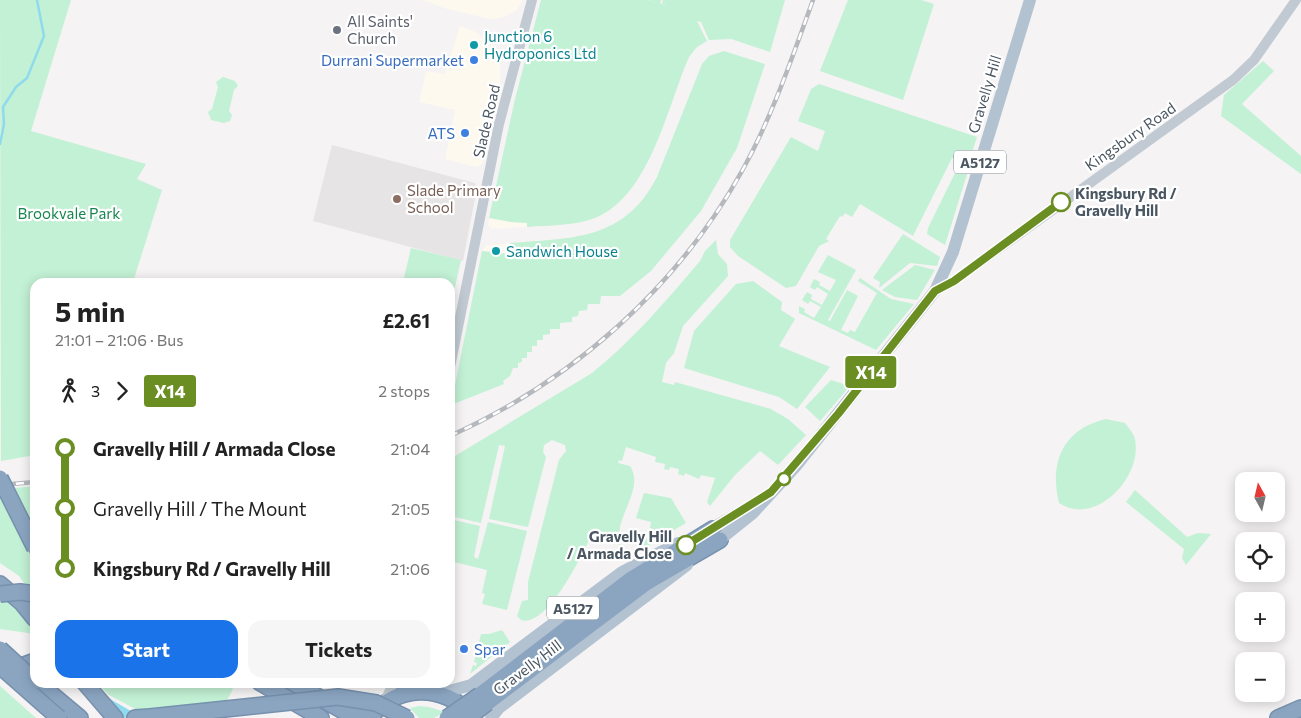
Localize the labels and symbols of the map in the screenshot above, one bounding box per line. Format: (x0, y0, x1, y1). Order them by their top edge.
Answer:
place label: All Saints' Church (347, 12, 413, 47)
marker: All Saints' Church (331, 24, 343, 36)
place label: Junction 6 Hydroponics Ltd (484, 27, 596, 62)
marker: Junction 6 Hydroponics Ltd (468, 39, 480, 51)
place label: Durrani Supermarket (321, 51, 464, 69)
street label: Gravelly Hill (964, 53, 1004, 135)
marker: Durrani Supermarket (468, 54, 480, 66)
street label: Slade Road (469, 82, 503, 160)
street label: Kingsbury Road (1081, 98, 1179, 174)
place label: ATS (428, 124, 455, 142)
marker: ATS (459, 127, 471, 139)
road number: A5127 (954, 150, 1006, 173)
place label: Slade Primary School (407, 181, 501, 216)
place label: Kingsbury Rd / Gravelly Hill (1075, 184, 1177, 219)
marker: Kingsbury Rd / Gravelly Hill (1051, 192, 1071, 212)
marker: Slade Primary School (391, 193, 403, 205)
park label: Brookvale Park (18, 204, 120, 222)
place label: Sandwich House (506, 242, 618, 260)
marker: Sandwich House (490, 245, 502, 257)
line badge: X14 (842, 356, 900, 388)
unlabelled marker (777, 472, 791, 486)
north arrow (1235, 472, 1285, 522)
place label: Gravelly Hill / Armada Close (567, 527, 672, 562)
marker: Gravelly Hill / Armada Close (676, 535, 696, 555)
road number: A5127 (547, 596, 599, 620)
street label: Gravelly Hill (489, 635, 565, 699)
place label: Spar (474, 640, 506, 658)
marker: Spar (458, 643, 470, 655)

